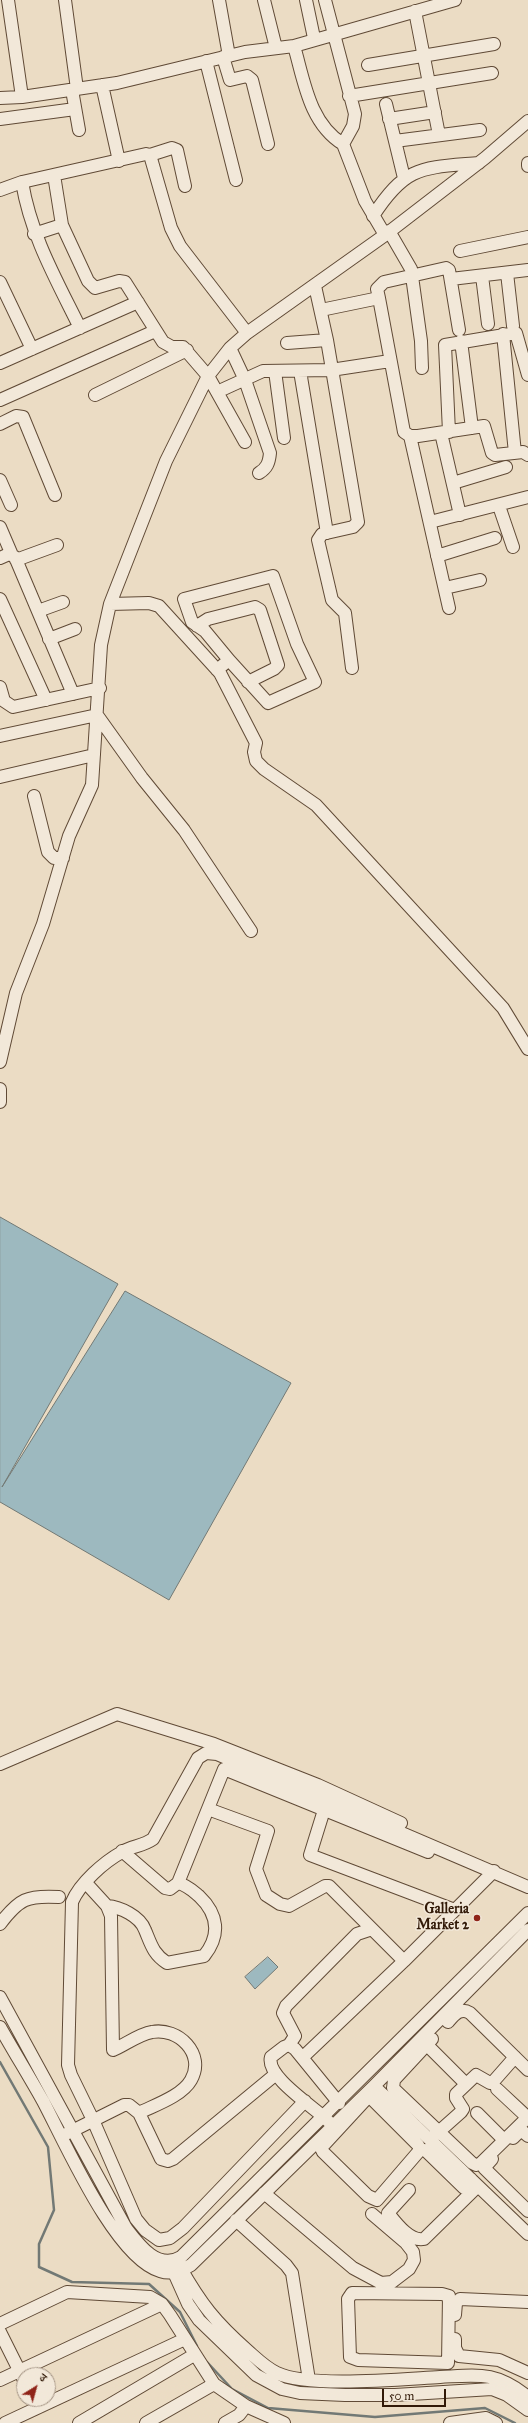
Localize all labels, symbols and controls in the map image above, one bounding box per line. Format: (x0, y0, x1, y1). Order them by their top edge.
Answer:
place label: Galleria Market 2 (416, 1902, 469, 1934)
marker: Galleria Market 2 (472, 1913, 482, 1923)
north arrow (16, 2367, 56, 2407)
text: उ (37, 2371, 49, 2385)
scale bar (384, 2381, 448, 2407)
text: 50 m (389, 2389, 414, 2403)

